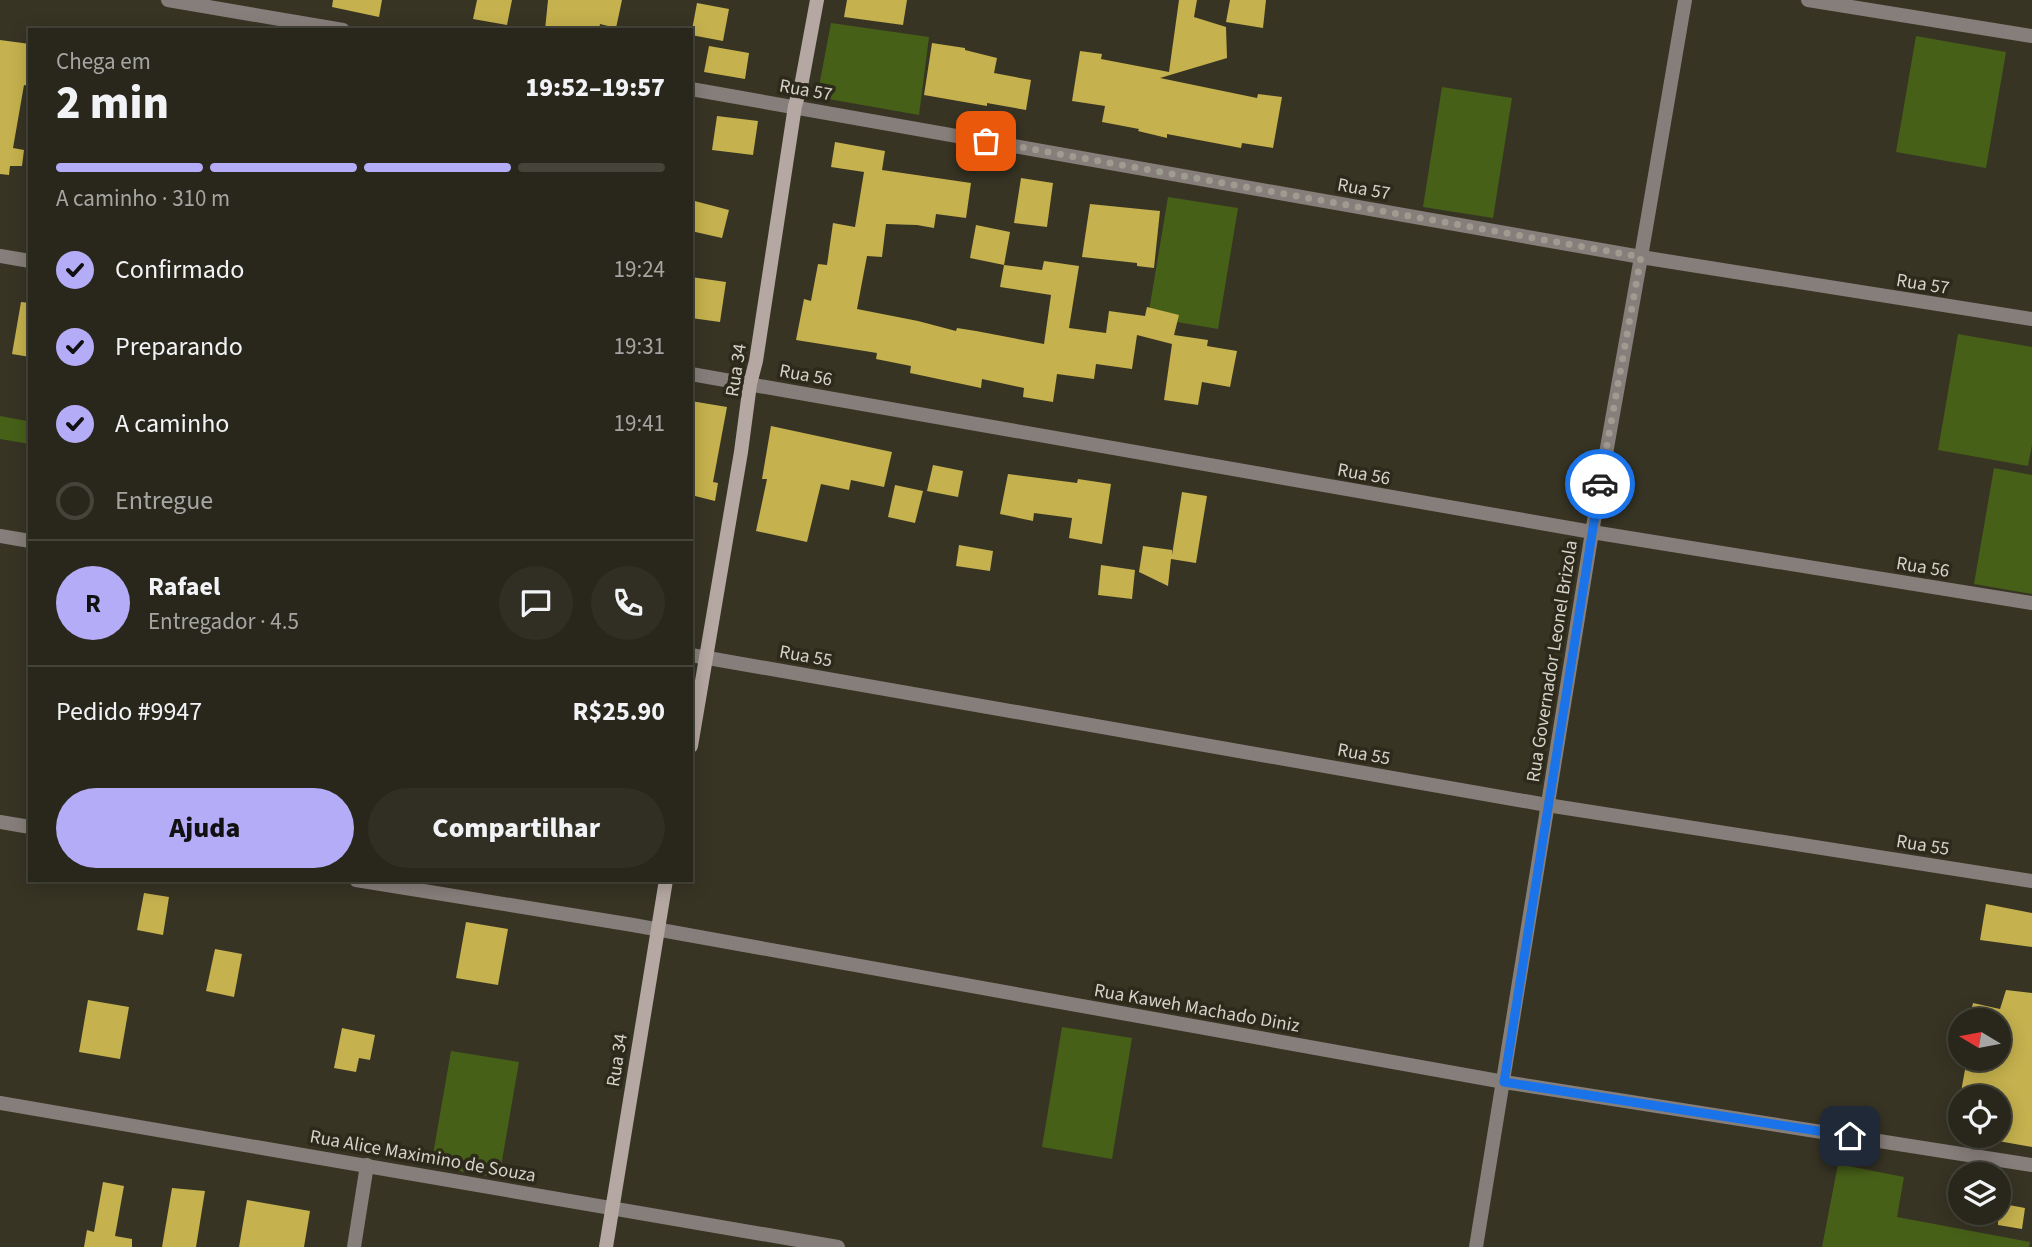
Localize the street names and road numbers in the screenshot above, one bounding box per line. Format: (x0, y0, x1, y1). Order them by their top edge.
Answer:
street label: Rua 57 (777, 73, 834, 108)
street label: Rua 57 (1335, 172, 1392, 207)
street label: Rua 57 (1894, 267, 1951, 302)
street label: Rua 34 (719, 342, 754, 399)
street label: Rua 56 (777, 358, 834, 393)
street label: Rua 56 (1335, 457, 1392, 492)
street label: Rua Governador Leonel Brizola (1520, 538, 1585, 784)
street label: Rua 56 (1894, 550, 1951, 585)
street label: Rua 55 (777, 639, 834, 674)
street label: Rua 55 (1335, 737, 1392, 772)
street label: Rua 55 (1894, 828, 1951, 863)
street label: Rua Kaweh Machado Diniz (1092, 977, 1302, 1040)
street label: Rua 34 (600, 1032, 635, 1089)
street label: Rua Alice Maximino de Souza (308, 1123, 538, 1190)

